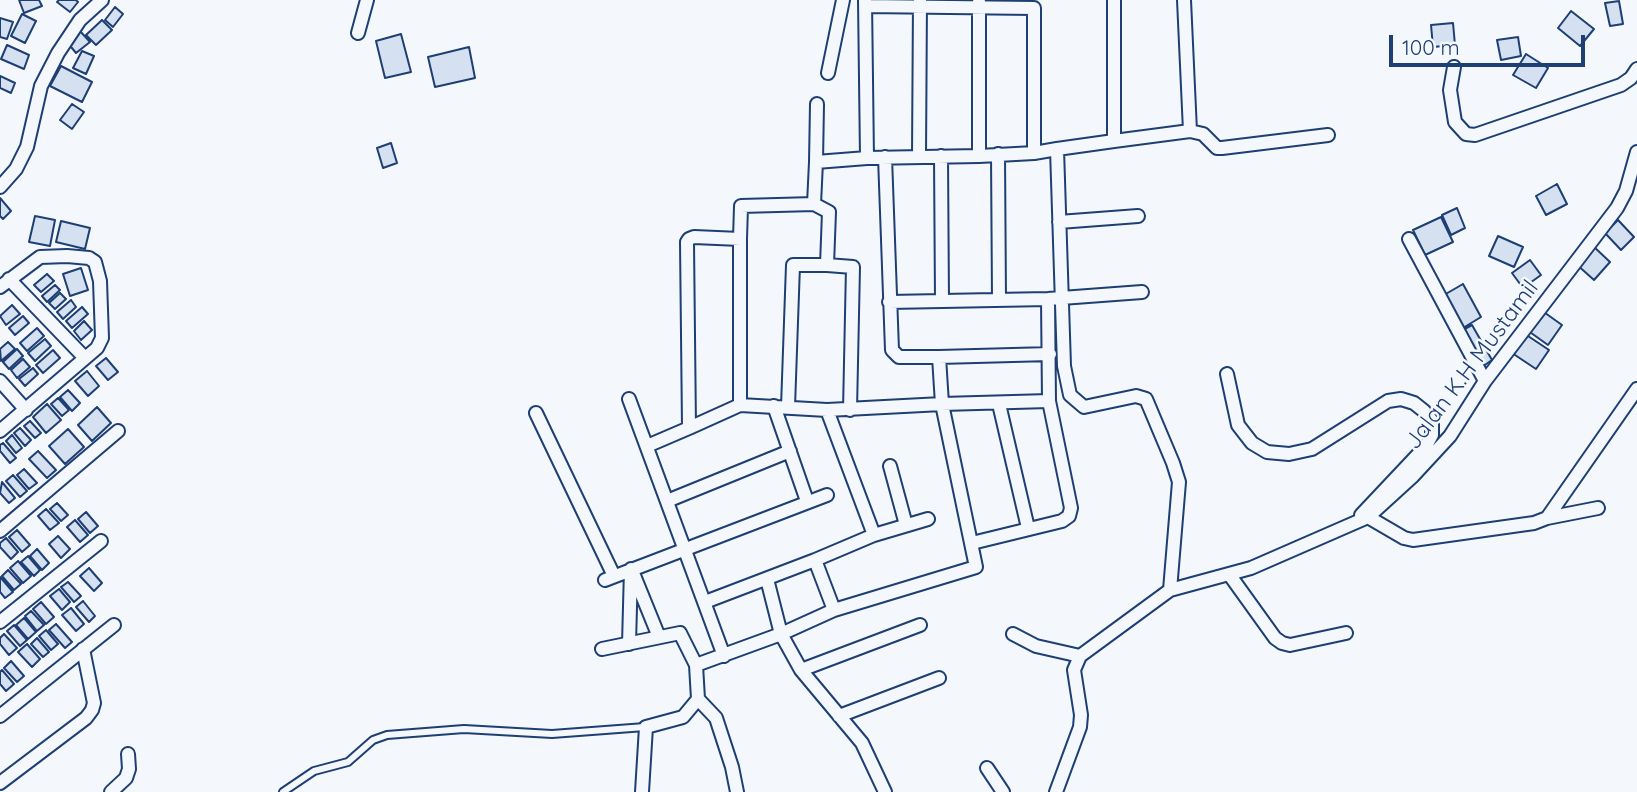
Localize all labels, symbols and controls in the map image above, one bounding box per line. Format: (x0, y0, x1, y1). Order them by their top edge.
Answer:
scale bar (1392, 21, 1588, 65)
text: 100 m (1402, 34, 1460, 60)
street label: Jalan K.H Mustamil (1400, 275, 1544, 455)

